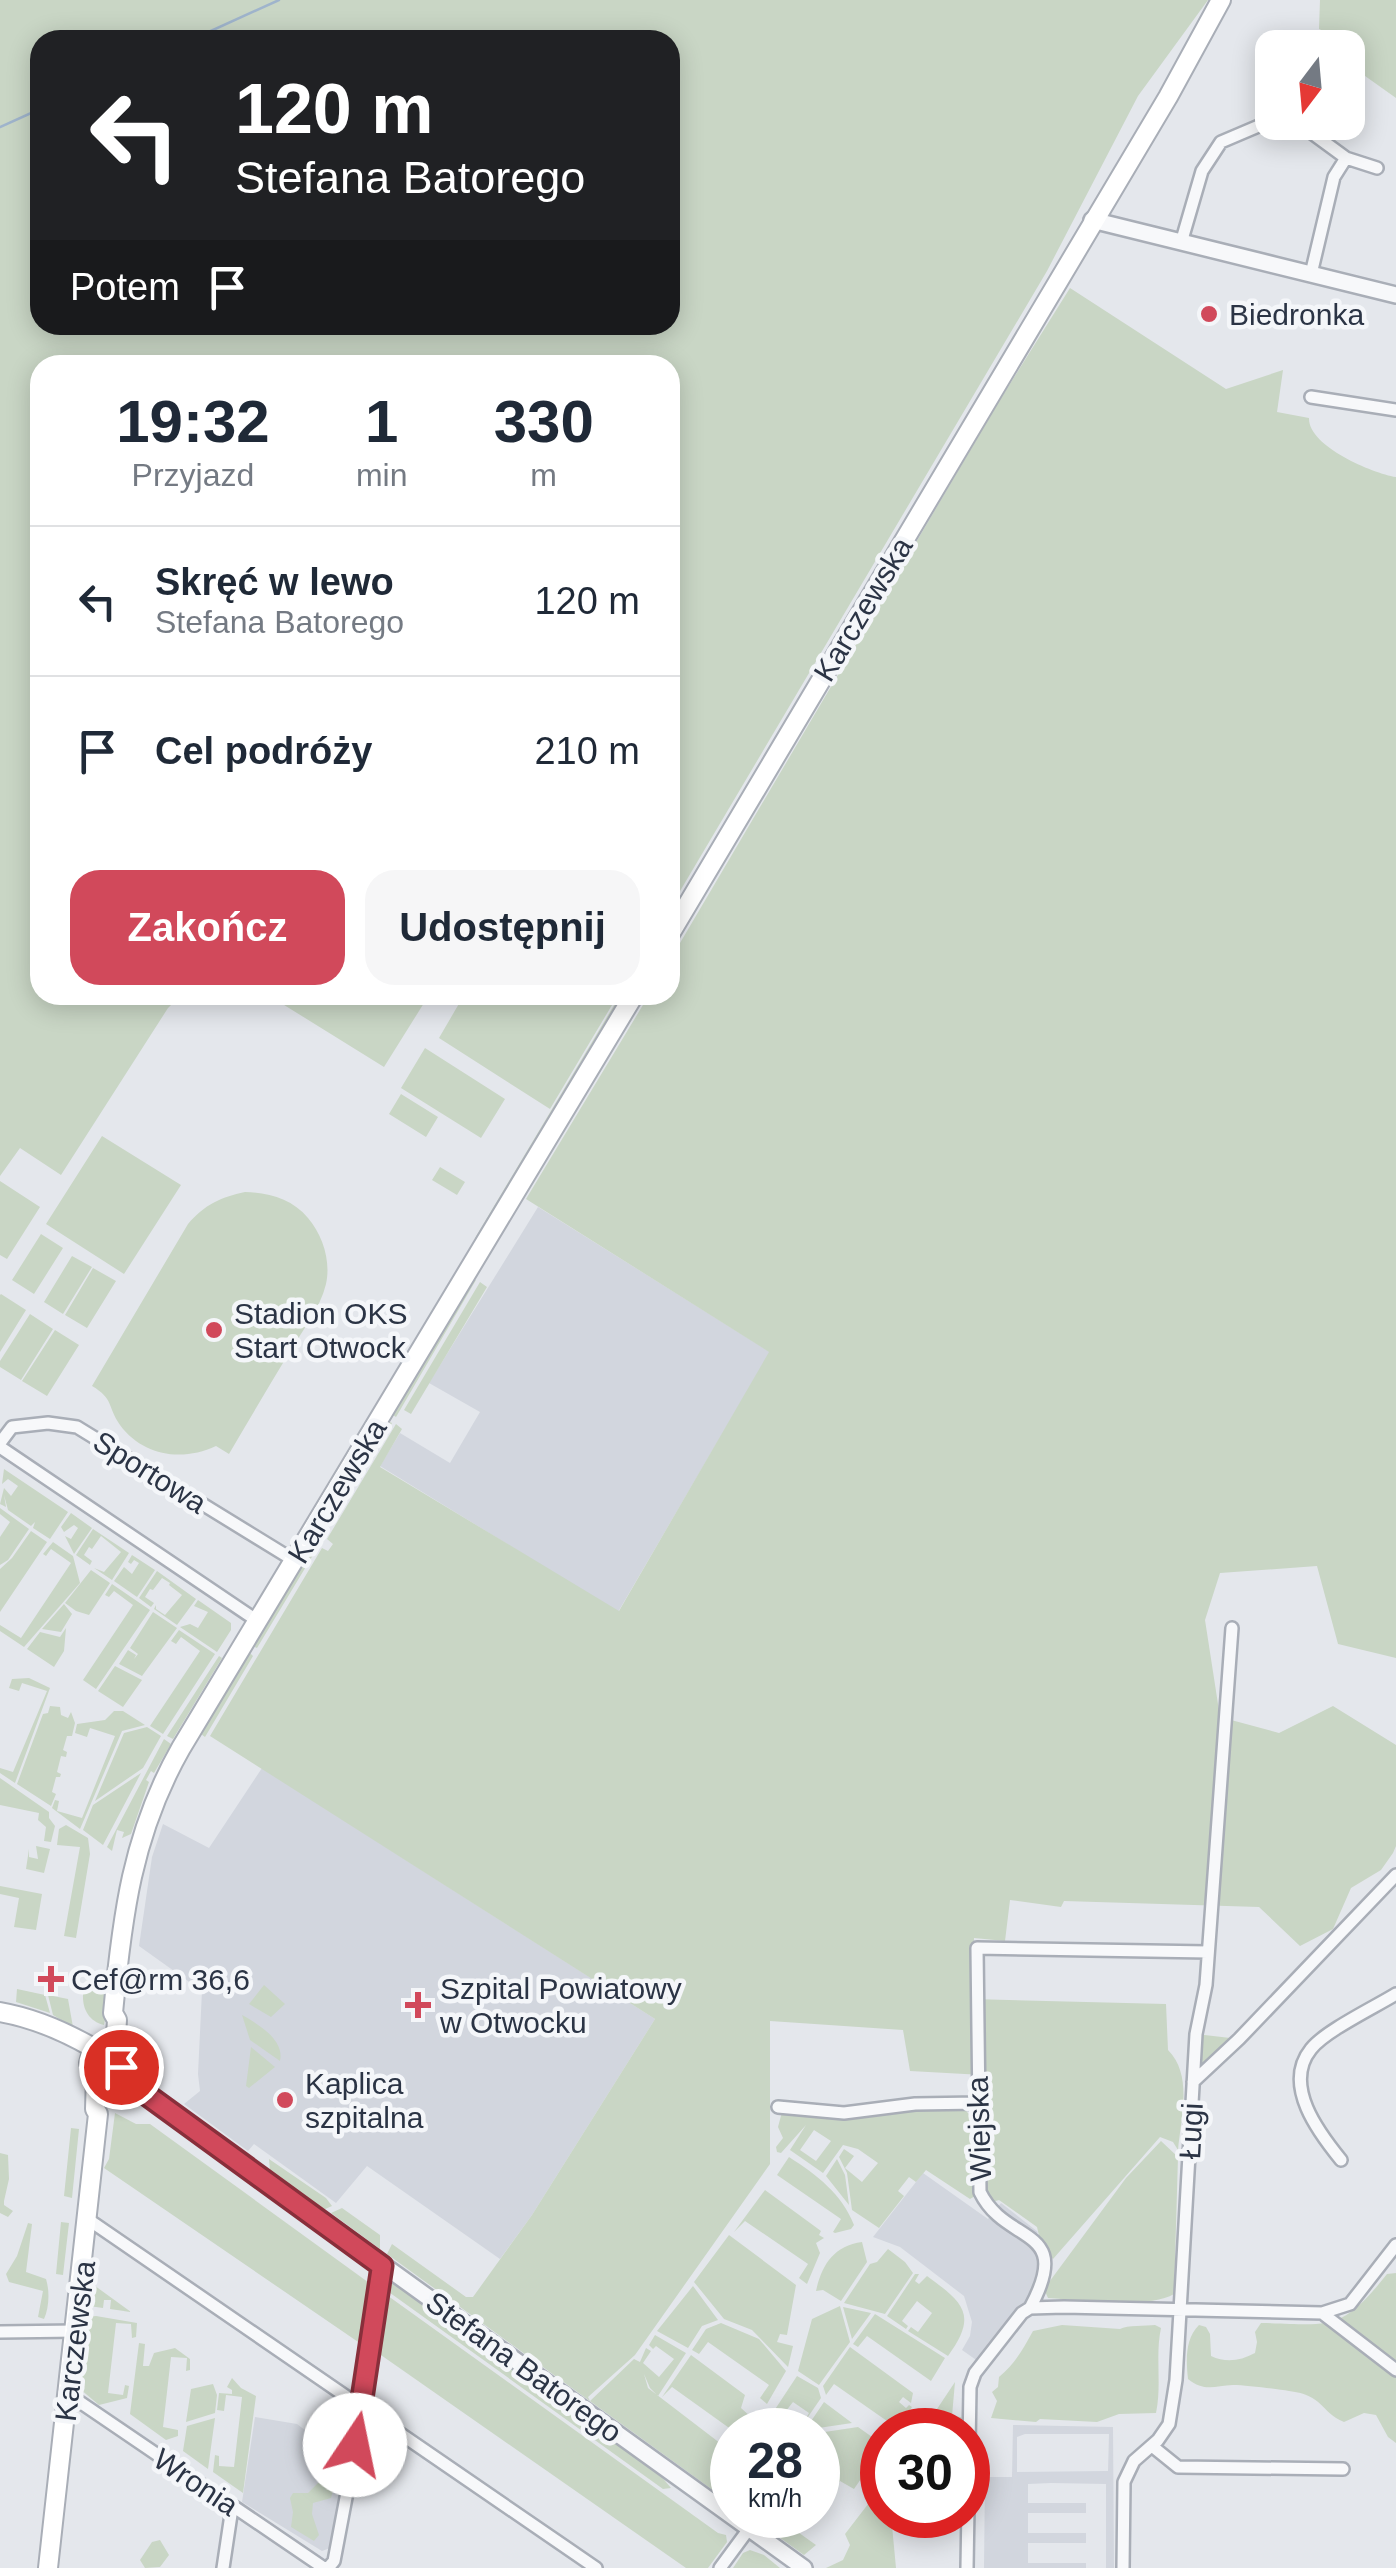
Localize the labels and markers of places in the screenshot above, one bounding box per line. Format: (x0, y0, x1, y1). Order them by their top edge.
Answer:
place label: Biedronka (1229, 298, 1364, 331)
marker: Biedronka (1198, 303, 1220, 325)
place label: Stadion OKS Start Otwock (234, 1297, 407, 1364)
marker: Stadion OKS Start Otwock (203, 1319, 225, 1341)
place label: Cef@rm 36,6 (71, 1963, 250, 1996)
marker: Cef@rm 36,6 (40, 1968, 62, 1990)
place label: Szpital Powiatowy w Otwocku (439, 1972, 682, 2039)
marker: Szpital Powiatowy w Otwocku (405, 1992, 431, 2018)
pin (79, 2025, 164, 2110)
place label: Kaplica szpitalna (305, 2067, 424, 2134)
marker: Kaplica szpitalna (274, 2089, 296, 2111)

